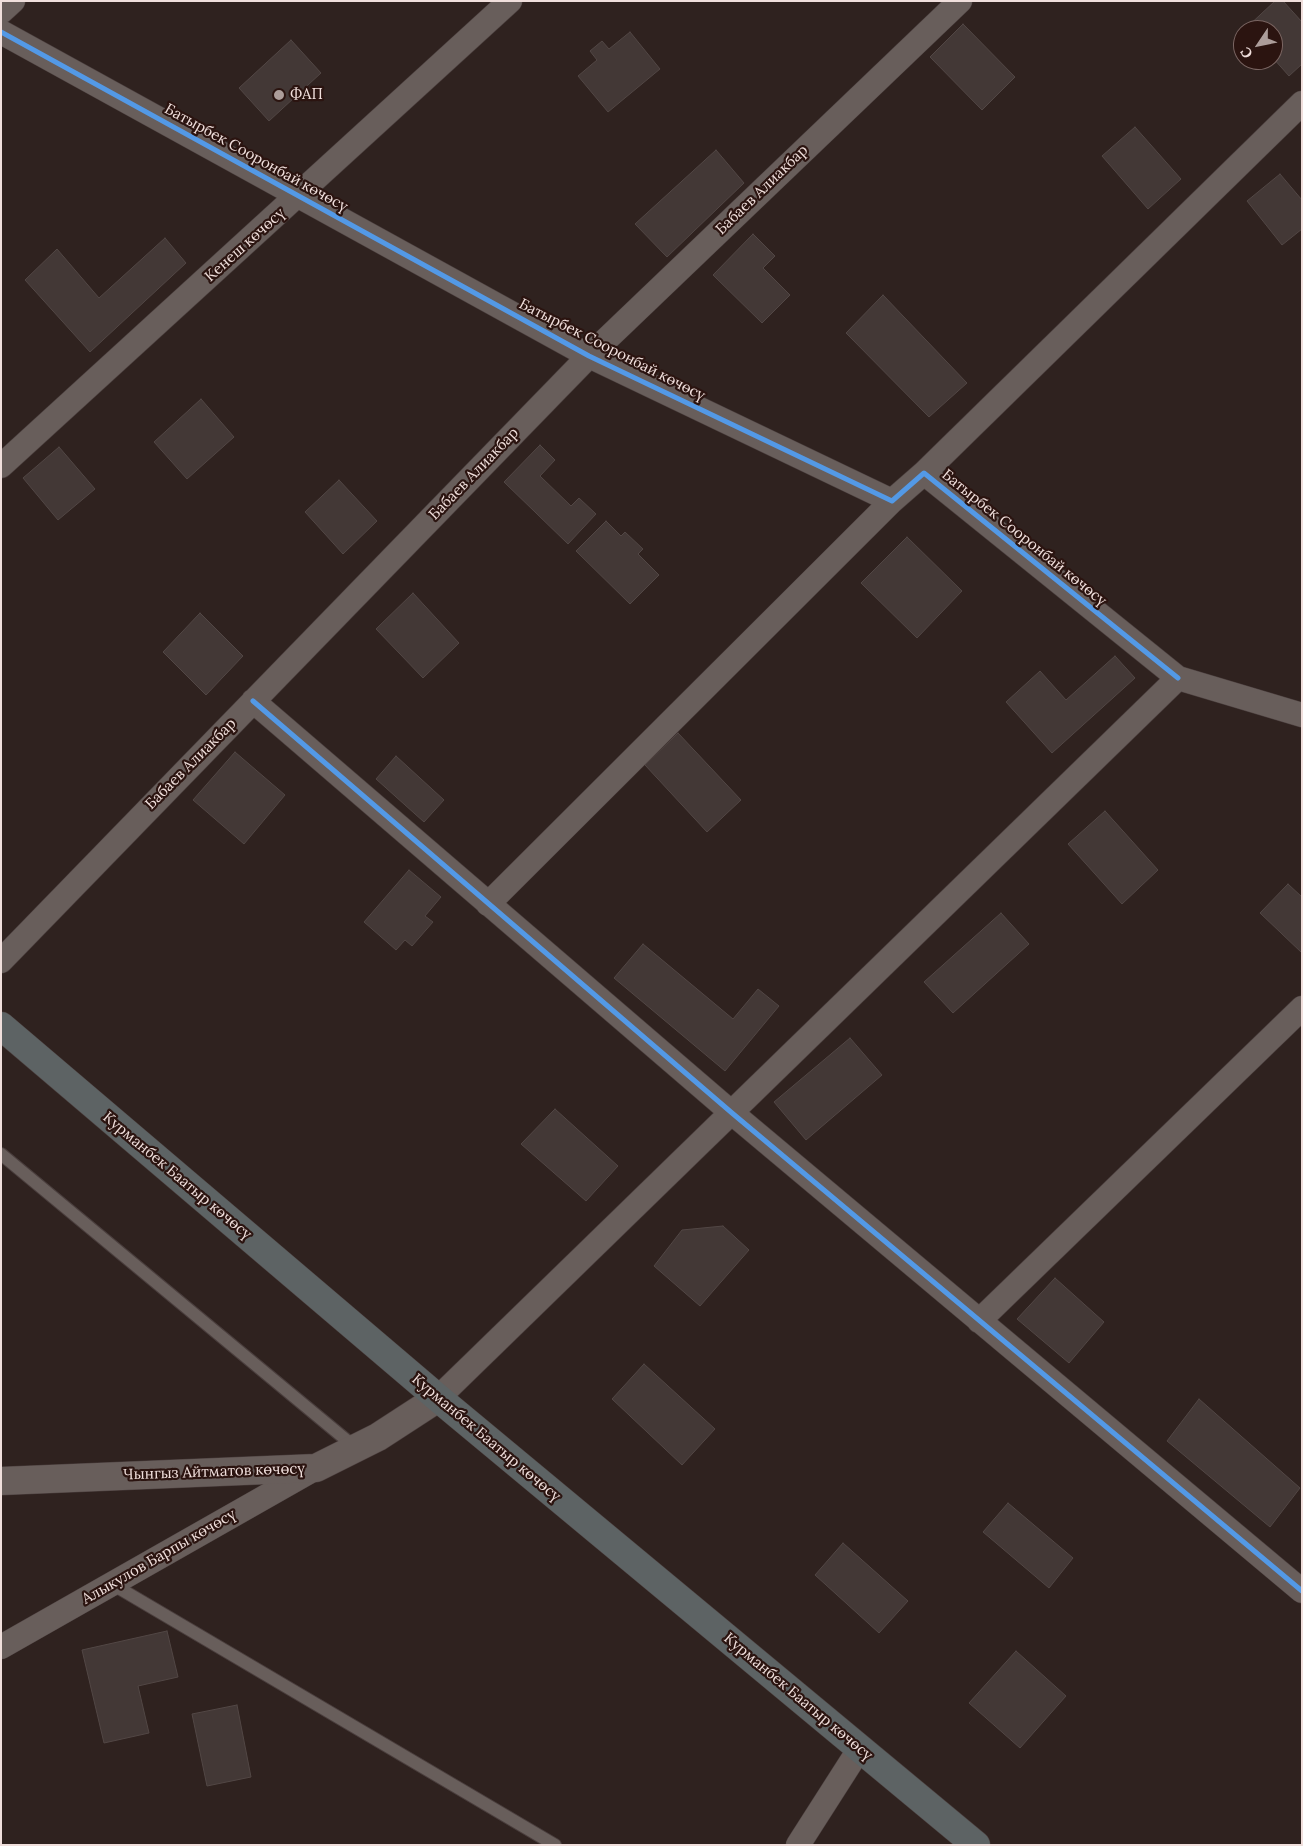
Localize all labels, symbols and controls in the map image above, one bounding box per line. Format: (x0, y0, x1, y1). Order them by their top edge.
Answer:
north arrow (1233, 20, 1283, 70)
text: С (1236, 44, 1257, 62)
place label: ФАП (290, 86, 323, 104)
marker: ФАП (272, 88, 286, 102)
street label: Батырбек Сооронбай көчөсү (161, 100, 351, 216)
street label: Бабаев Алиакбар (712, 141, 812, 239)
street label: Кенеш көчөсү (201, 204, 289, 286)
street label: Батырбек Сооронбай көчөсү (516, 295, 708, 405)
street label: Бабаев Алиакбар (425, 424, 523, 524)
street label: Батырбек Сооронбай көчөсү (938, 466, 1110, 610)
street label: Бабаев Алиакбар (142, 715, 240, 813)
street label: Курманбек Баатыр көчөсү (99, 1108, 255, 1244)
street label: Курманбек Баатыр көчөсү (408, 1370, 564, 1506)
street label: Чынгыз Айтматов көчөсү (123, 1460, 305, 1484)
street label: Алыкулов Барпы көчөсү (79, 1506, 239, 1608)
street label: Курманбек Баатыр көчөсү (720, 1629, 876, 1765)

